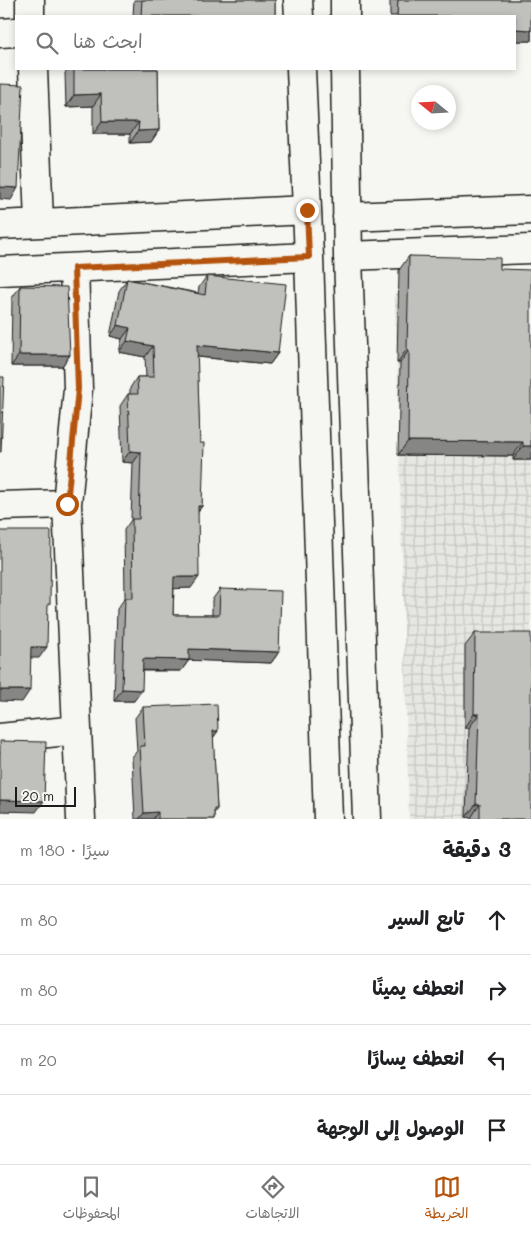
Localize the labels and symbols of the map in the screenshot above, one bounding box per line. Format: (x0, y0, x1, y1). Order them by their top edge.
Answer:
north arrow (411, 85, 456, 130)
route end (296, 199, 319, 222)
route start (56, 493, 79, 516)
scale bar (15, 784, 76, 807)

